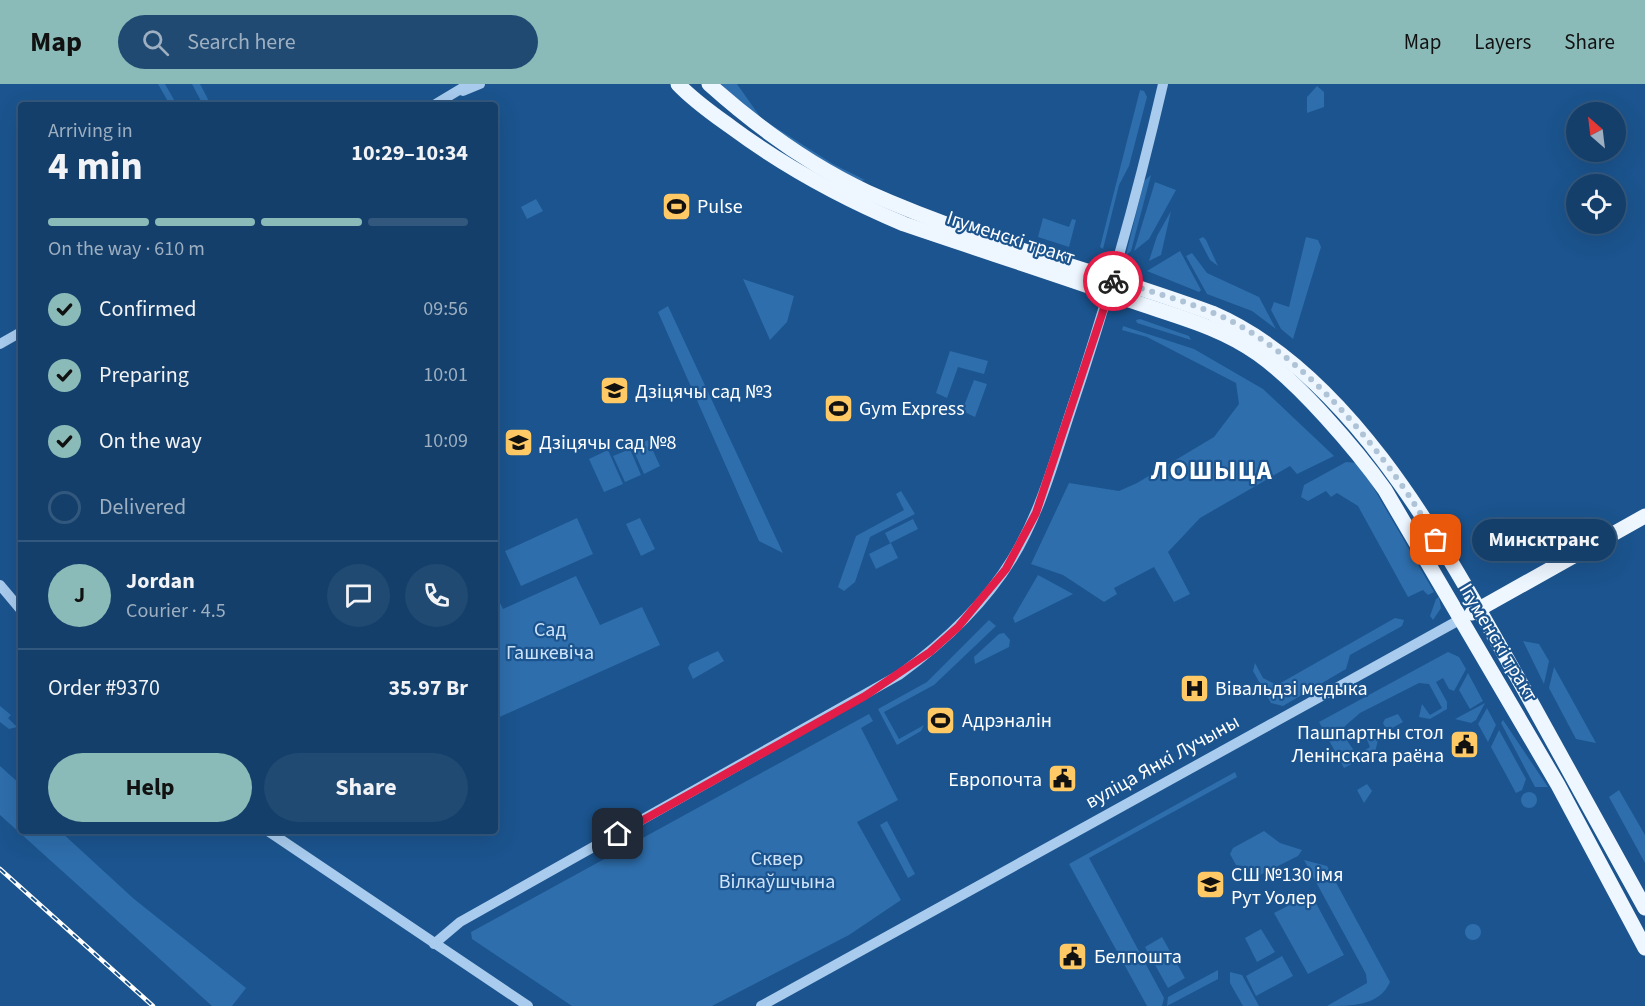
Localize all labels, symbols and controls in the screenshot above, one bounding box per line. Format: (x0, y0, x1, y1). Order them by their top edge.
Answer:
search box (118, 15, 538, 69)
text: Map (30, 22, 82, 62)
icon: search (139, 26, 172, 59)
text: Search here (187, 26, 296, 58)
text: Map (1404, 27, 1441, 57)
text: Layers (1474, 27, 1531, 57)
text: Share (1564, 27, 1615, 57)
north arrow (1566, 102, 1626, 162)
map controls (1566, 102, 1626, 234)
text: Arriving in (48, 117, 133, 145)
text: 10:29–10:34 (351, 137, 468, 169)
text: 4 min (48, 139, 143, 195)
button: locate (1566, 174, 1626, 234)
sports icon: Pulse (660, 190, 692, 222)
place label: Pulse (697, 193, 743, 221)
street label: Ігуменскі тракт (943, 204, 1078, 272)
text: On the way · 610 m (48, 235, 205, 263)
courier (1083, 251, 1143, 311)
icon: bike (1097, 265, 1130, 298)
icon: check (48, 293, 81, 326)
text: Confirmed (99, 293, 196, 325)
text: 09:56 (423, 295, 468, 323)
icon: check (48, 359, 81, 392)
text: Preparing (99, 359, 189, 391)
text: 10:01 (423, 361, 468, 389)
school or university icon: Дзіцячы сад №3 (598, 375, 630, 407)
place label: Дзіцячы сад №3 (635, 378, 772, 406)
sports icon: Gym Express (822, 392, 854, 424)
place label: Gym Express (859, 395, 965, 423)
icon: check (48, 425, 81, 458)
text: On the way (99, 425, 202, 457)
school or university icon: Дзіцячы сад №8 (502, 426, 534, 458)
text: 10:09 (423, 427, 468, 455)
place label: Дзіцячы сад №8 (539, 429, 676, 457)
district label: ЛОШЫЦА (1150, 452, 1273, 489)
text: Delivered (99, 491, 186, 523)
pin (1410, 514, 1461, 565)
callout: Минсктранс (1472, 519, 1616, 561)
icon: bag (1419, 523, 1452, 556)
text: Минсктранс (1489, 526, 1599, 554)
button: chat (327, 564, 390, 627)
button: phone (405, 564, 468, 627)
text: Jordan (126, 565, 195, 597)
street label: Ігуменскі тракт (1452, 578, 1544, 707)
text: J (74, 579, 85, 611)
text: Courier · 4.5 (126, 597, 226, 625)
park label: Сад Гашкевіча (506, 616, 594, 667)
text: Order #9370 (48, 672, 160, 704)
text: 35.97 Br (388, 672, 468, 704)
hospital icon: Вівальдзі медыка (1178, 672, 1210, 704)
place label: Вівальдзі медыка (1215, 675, 1368, 703)
sports icon: Адрэналін (925, 704, 957, 736)
place label: Адрэналін (962, 707, 1052, 735)
street label: вуліца Янкі Лучыны (1080, 708, 1245, 816)
place label: Пашпартны стол Ленінскага раёна (1291, 719, 1444, 770)
public building icon: Пашпартны стол Ленінскага раёна (1449, 728, 1481, 760)
button: Help (48, 753, 252, 822)
button: Share (264, 753, 468, 822)
public building icon: Европочта (1047, 763, 1079, 795)
place label: Европочта (948, 766, 1042, 794)
pin (592, 808, 643, 859)
icon: home (601, 817, 634, 850)
park label: Сквер Вілкаўшчына (719, 845, 835, 896)
place label: СШ №130 імя Рут Уолер (1231, 861, 1344, 912)
school or university icon: СШ №130 імя Рут Уолер (1194, 869, 1226, 901)
public building icon: Белпошта (1057, 940, 1089, 972)
place label: Белпошта (1094, 943, 1182, 971)

